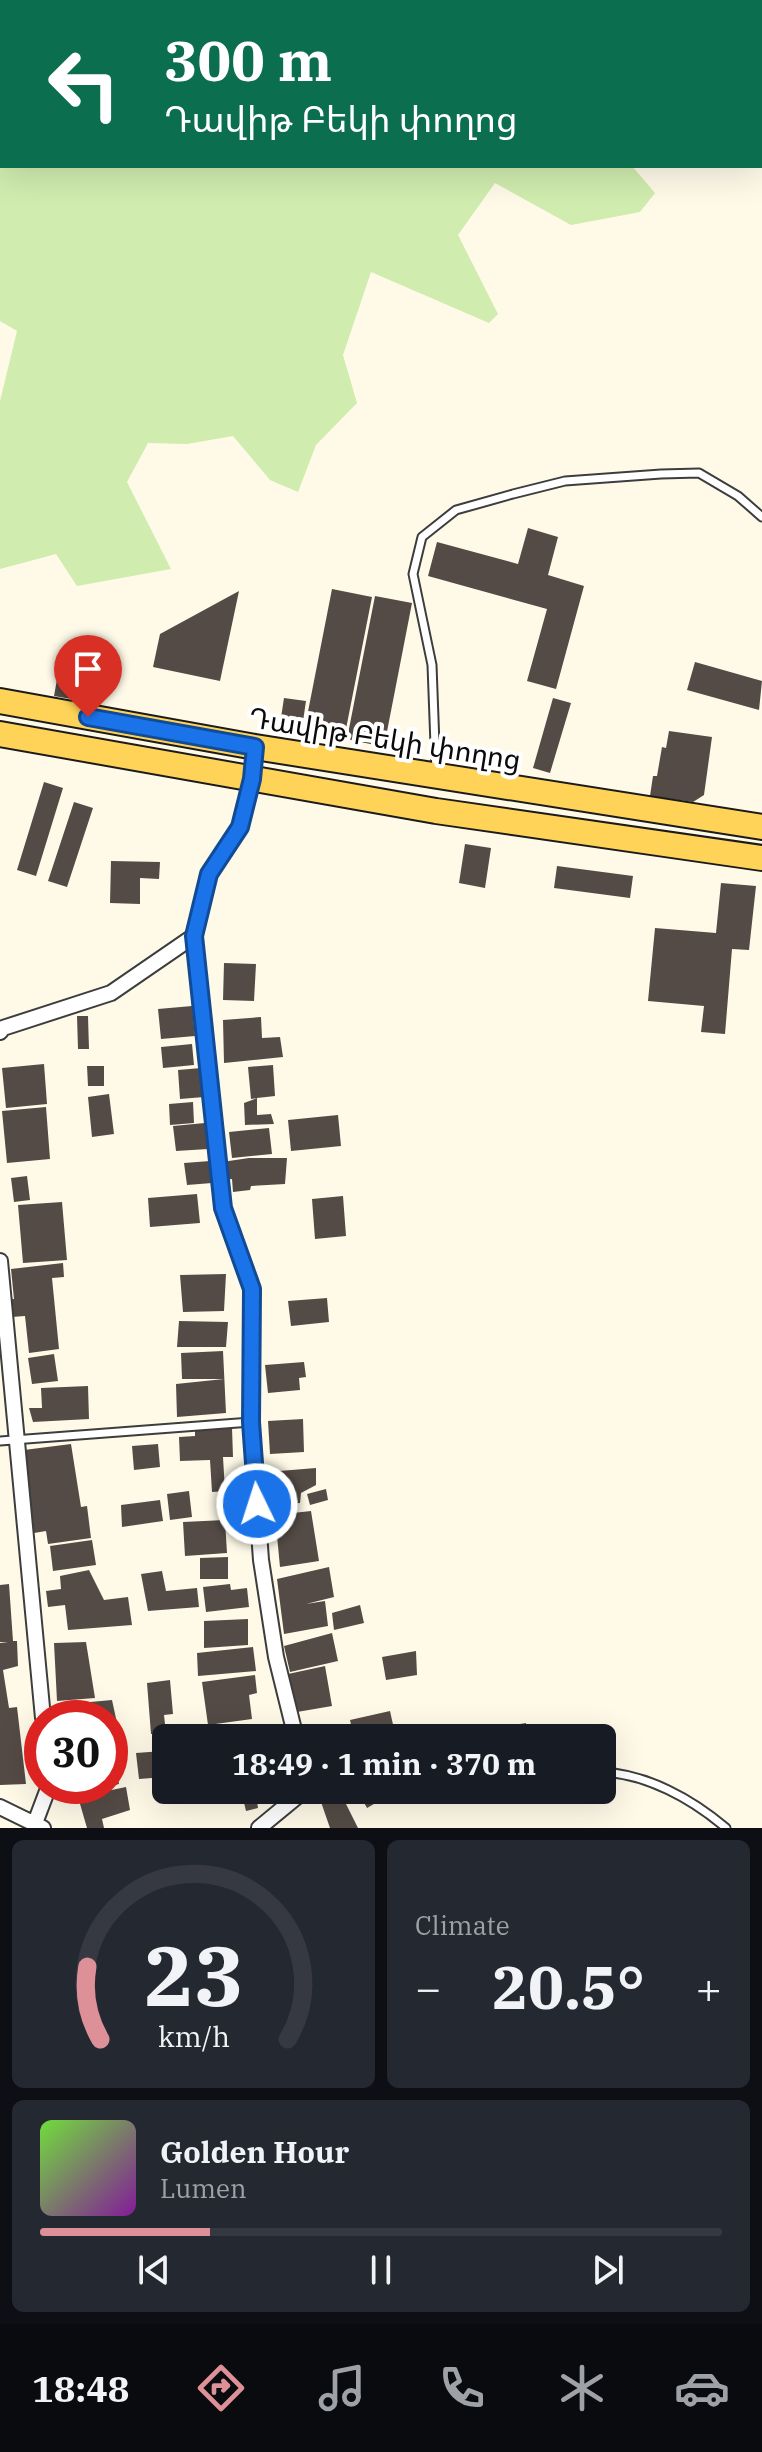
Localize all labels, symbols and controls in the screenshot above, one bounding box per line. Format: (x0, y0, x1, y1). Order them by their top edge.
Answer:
text: 300 m (164, 24, 332, 96)
icon: left (32, 32, 136, 136)
text: Դավիթ Բեկի փողոց (164, 95, 518, 142)
pin (54, 635, 122, 717)
icon: arrive (66, 647, 110, 691)
street label: Դավիթ Բեկի փողոց (246, 698, 524, 778)
position arrow (215, 1462, 299, 1546)
speed limit sign: 30 (24, 1700, 128, 1804)
text: 18:49 · 1 min · 370 m (232, 1744, 536, 1783)
text: Climate (415, 1908, 510, 1942)
text: 23 (144, 1921, 243, 2029)
text: 20.5° (492, 1947, 645, 2026)
text: − (415, 1959, 441, 2016)
text: + (696, 1959, 722, 2016)
text: km/h (157, 2018, 230, 2055)
text: Golden Hour (160, 2132, 349, 2171)
text: Lumen (160, 2171, 247, 2205)
icon: previous (132, 2248, 176, 2292)
icon: pause (359, 2248, 403, 2292)
icon: next (586, 2248, 630, 2292)
icon: directions (193, 2360, 249, 2416)
icon: music (314, 2360, 370, 2416)
icon: phone (434, 2360, 490, 2416)
icon: climate (554, 2360, 610, 2416)
icon: car (674, 2360, 730, 2416)
text: 18:48 (32, 2365, 129, 2412)

